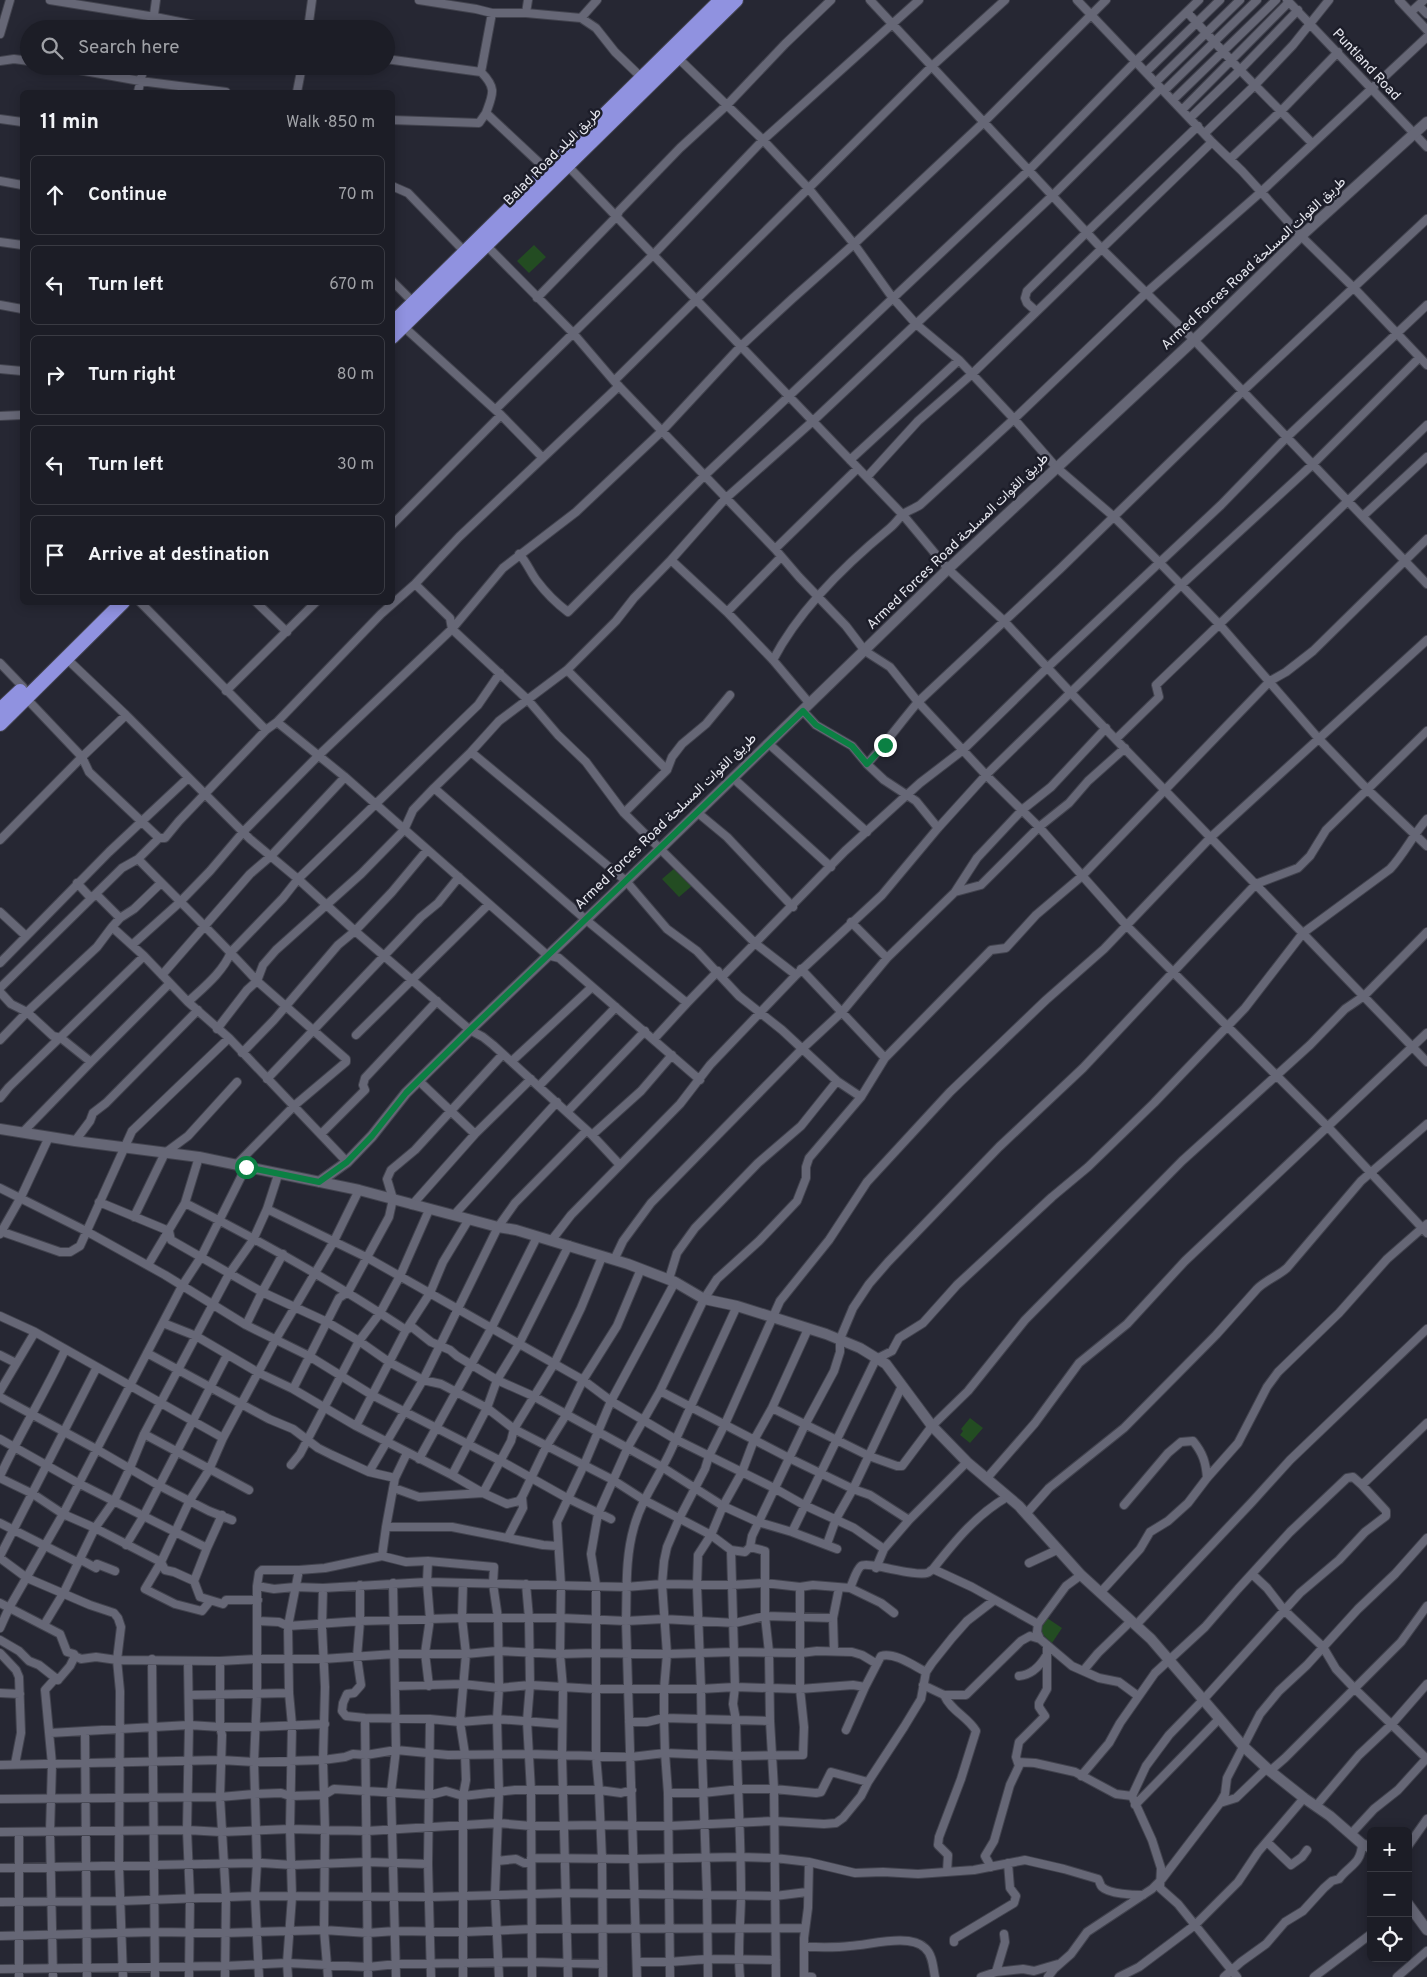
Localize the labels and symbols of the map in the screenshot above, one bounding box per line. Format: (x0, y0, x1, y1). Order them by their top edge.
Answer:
street label: Puntland Road (1328, 26, 1404, 104)
street label: Balad Road طريق البلد (500, 104, 606, 210)
street label: Armed Forces Road طريق القوات المسلحة (1158, 174, 1350, 354)
street label: Armed Forces Road طريق القوات المسلحة (864, 450, 1052, 634)
street label: Armed Forces Road طريق القوات المسلحة (572, 730, 760, 914)
route end (874, 734, 897, 757)
route start (235, 1156, 258, 1179)

